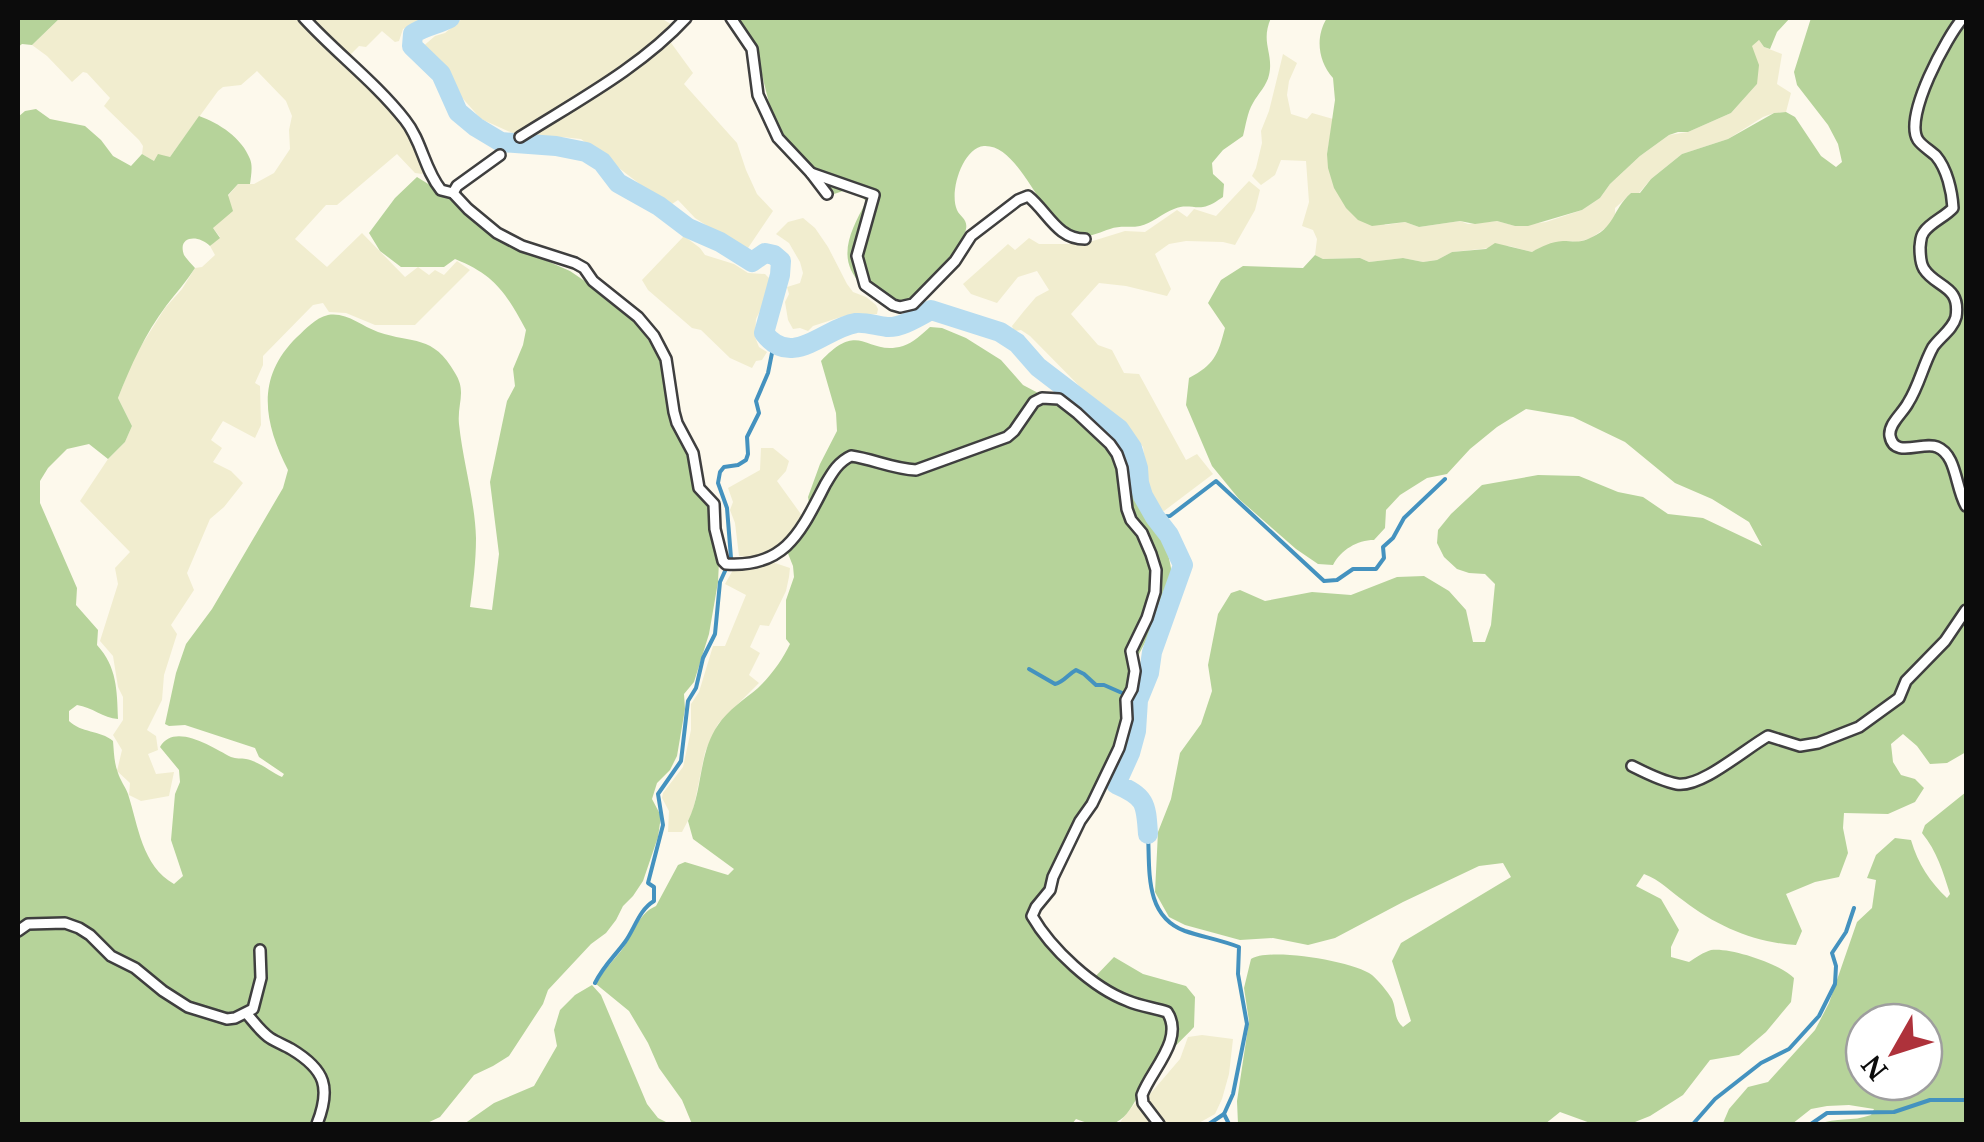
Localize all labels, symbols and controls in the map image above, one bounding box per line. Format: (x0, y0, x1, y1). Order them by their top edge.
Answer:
north arrow (1844, 1002, 1944, 1102)
text: N (1852, 1048, 1896, 1089)

